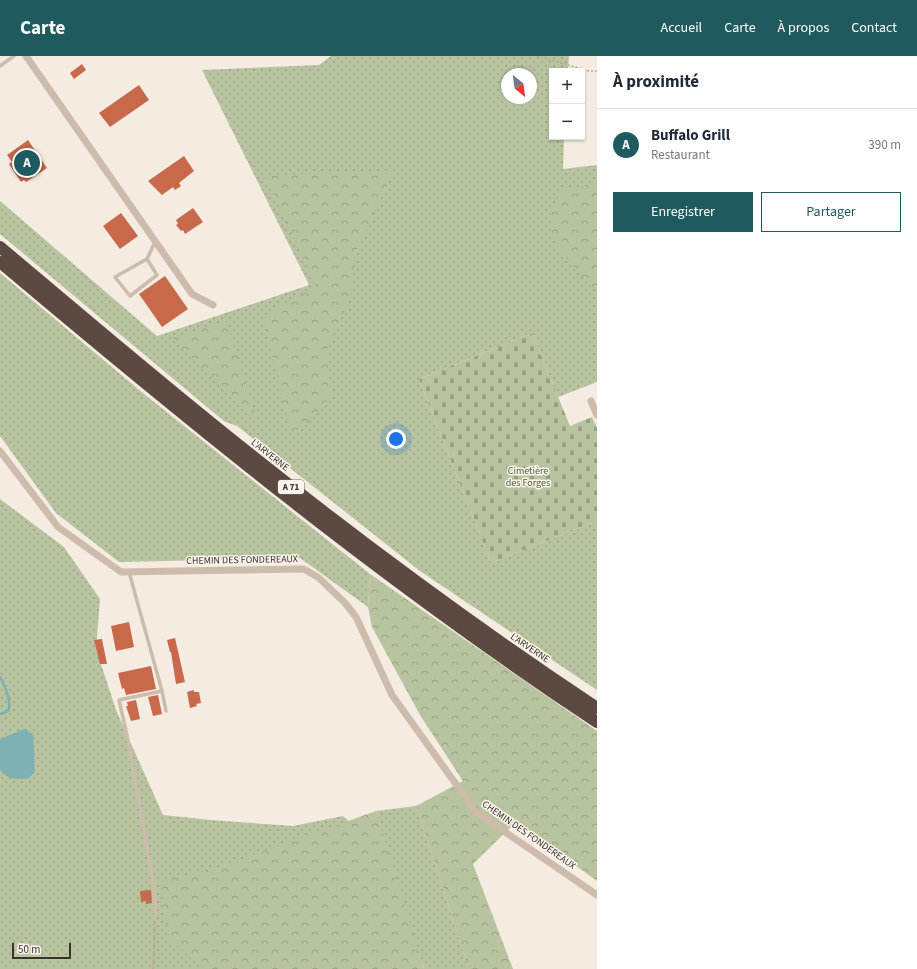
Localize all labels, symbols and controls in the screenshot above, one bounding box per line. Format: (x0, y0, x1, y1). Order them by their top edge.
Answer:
text: Carte (20, 15, 65, 42)
text: Accueil (661, 18, 702, 38)
text: Carte (724, 18, 756, 38)
text: À propos (778, 18, 829, 38)
text: Contact (851, 18, 897, 38)
north arrow (501, 68, 537, 104)
map controls (549, 68, 585, 140)
button: + (549, 68, 585, 104)
text: À proximité (613, 70, 699, 94)
button: − (549, 104, 585, 140)
text: Buffalo Grill (651, 125, 730, 146)
text: A (622, 136, 630, 154)
text: 390 m (868, 136, 901, 154)
text: Restaurant (651, 146, 710, 164)
pin: A (14, 148, 40, 178)
button: Enregistrer (613, 192, 753, 232)
button: Partager (761, 192, 901, 232)
your location (386, 429, 406, 449)
street label: L'ARVERNE (248, 436, 292, 474)
park label: Cimetière des Forges (506, 464, 550, 490)
road number: A 71 (278, 480, 304, 494)
street label: CHEMIN DES FONDEREAUX (186, 552, 298, 568)
street label: L'ARVERNE (507, 630, 553, 666)
street label: CHEMIN DES FONDEREAUX (479, 797, 579, 873)
scale bar (12, 941, 71, 960)
text: 50 m (18, 942, 40, 957)

